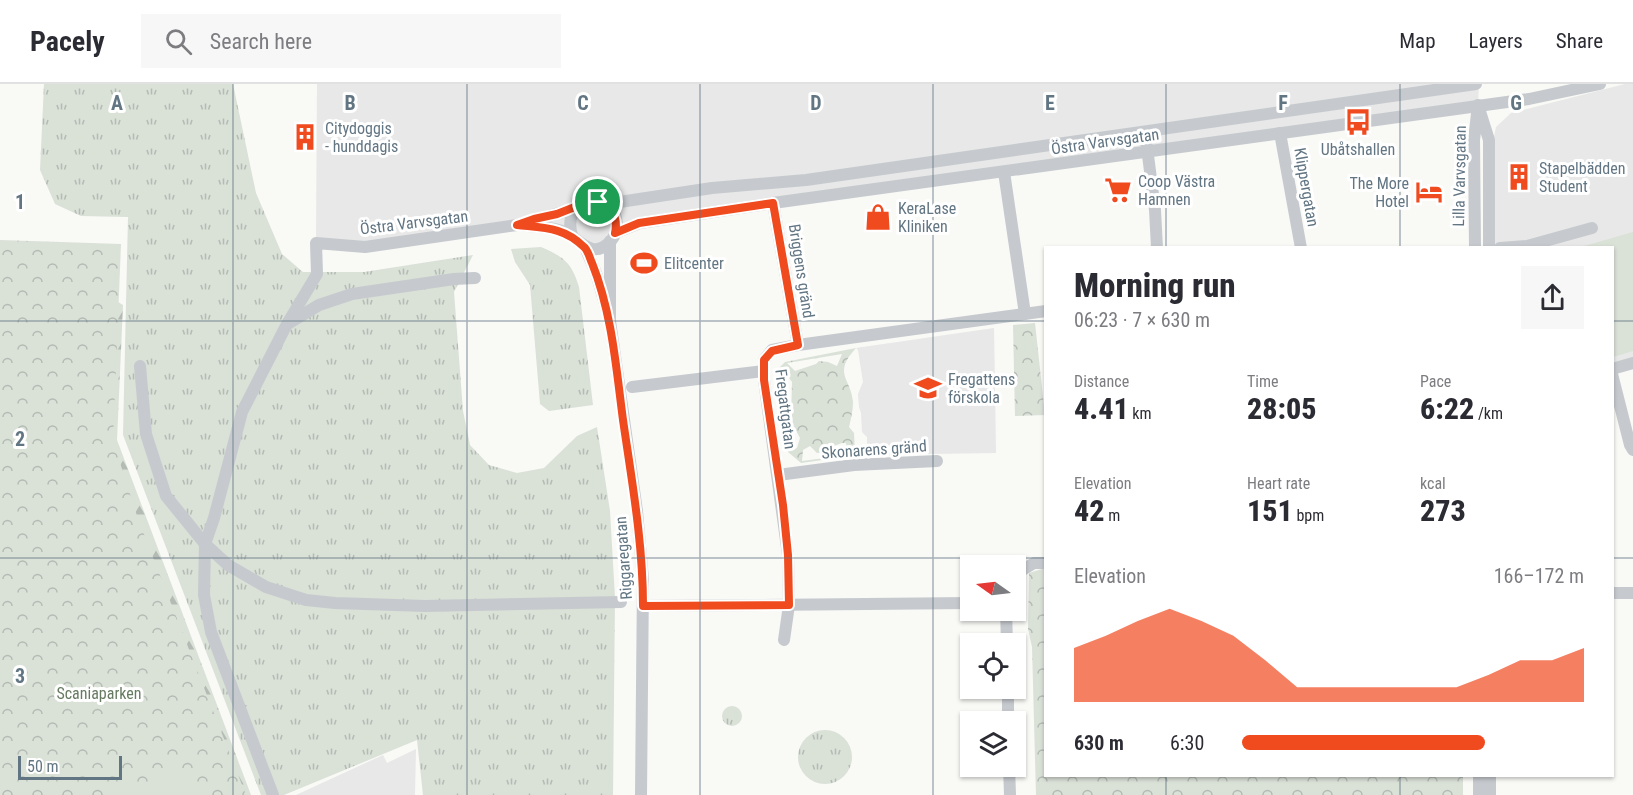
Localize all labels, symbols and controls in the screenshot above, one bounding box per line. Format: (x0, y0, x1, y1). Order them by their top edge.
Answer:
search box (141, 14, 561, 68)
text: Pacely (30, 25, 105, 58)
icon: search (162, 25, 195, 58)
text: Search here (210, 29, 312, 54)
text: Map (1399, 29, 1436, 53)
text: Layers (1469, 29, 1523, 53)
text: Share (1556, 29, 1603, 53)
text: A (111, 91, 123, 115)
text: B (344, 91, 356, 115)
text: C (577, 91, 589, 115)
text: D (810, 91, 822, 115)
text: E (1045, 91, 1055, 115)
text: F (1278, 91, 1288, 115)
text: G (1510, 91, 1522, 115)
bus stop icon: Ubåtshallen (1343, 107, 1373, 137)
place label: Citydoggis - hunddagis (325, 119, 398, 156)
building icon: Citydoggis - hunddagis (290, 122, 320, 152)
street label: Östra Varvsgatan (1050, 125, 1160, 158)
street label: Lilla Varvsgatan (1449, 125, 1470, 227)
place label: Ubåtshallen (1321, 140, 1395, 159)
street label: Klippergatan (1290, 146, 1323, 228)
place label: Stapelbädden Student (1539, 159, 1625, 196)
building icon: Stapelbädden Student (1504, 162, 1534, 192)
place label: Coop Västra Hamnen (1138, 172, 1215, 209)
place label: The More Hotel (1349, 174, 1409, 211)
supermarket icon: Coop Västra Hamnen (1103, 175, 1133, 205)
pin (572, 176, 623, 227)
hotel icon: The More Hotel (1414, 177, 1444, 207)
icon: arrive (581, 185, 614, 218)
text: 1 (15, 190, 25, 214)
place label: KeraLase Kliniken (898, 199, 956, 236)
shop icon: KeraLase Kliniken (863, 202, 893, 232)
street label: Östra Varvsgatan (359, 206, 469, 239)
street label: Briggens gränd (785, 223, 818, 320)
sports icon: Elitcenter (629, 248, 659, 278)
place label: Elitcenter (664, 254, 724, 273)
text: Morning run (1074, 266, 1236, 305)
button: share (1521, 266, 1584, 329)
text: 06:23 · 7 × 630 m (1074, 308, 1210, 332)
street label: Fregattgatan (771, 368, 800, 450)
place label: Fregattens förskola (948, 370, 1015, 407)
text: Distance (1074, 372, 1129, 391)
text: Time (1247, 372, 1279, 391)
text: Pace (1420, 372, 1451, 391)
school or university icon: Fregattens förskola (913, 373, 943, 403)
text: 4.41 (1074, 391, 1129, 426)
text: 28:05 (1247, 391, 1316, 426)
text: 6:22 (1420, 391, 1474, 426)
text: km (1129, 404, 1152, 423)
text: /km (1474, 404, 1503, 423)
text: 2 (15, 427, 25, 451)
street label: Skonarens gränd (821, 436, 927, 463)
text: Elevation (1074, 474, 1132, 493)
text: Heart rate (1247, 474, 1310, 493)
text: kcal (1420, 474, 1446, 493)
text: 42 (1074, 493, 1105, 528)
text: 151 (1247, 493, 1293, 528)
text: 273 (1420, 493, 1466, 528)
text: m (1105, 506, 1120, 525)
text: bpm (1293, 506, 1324, 525)
street label: Riggaregatan (611, 516, 636, 600)
north arrow (960, 555, 1026, 621)
map controls (960, 555, 1026, 777)
text: Elevation (1074, 564, 1146, 588)
text: 166–172 m (1494, 564, 1584, 588)
button: locate (960, 633, 1026, 699)
text: 3 (15, 664, 25, 688)
park label: Scaniaparken (56, 684, 142, 703)
button: layers (960, 711, 1026, 777)
text: 630 m (1074, 731, 1124, 755)
text: 6:30 (1170, 731, 1204, 755)
scale bar (18, 753, 122, 780)
text: 50 m (27, 757, 59, 776)

